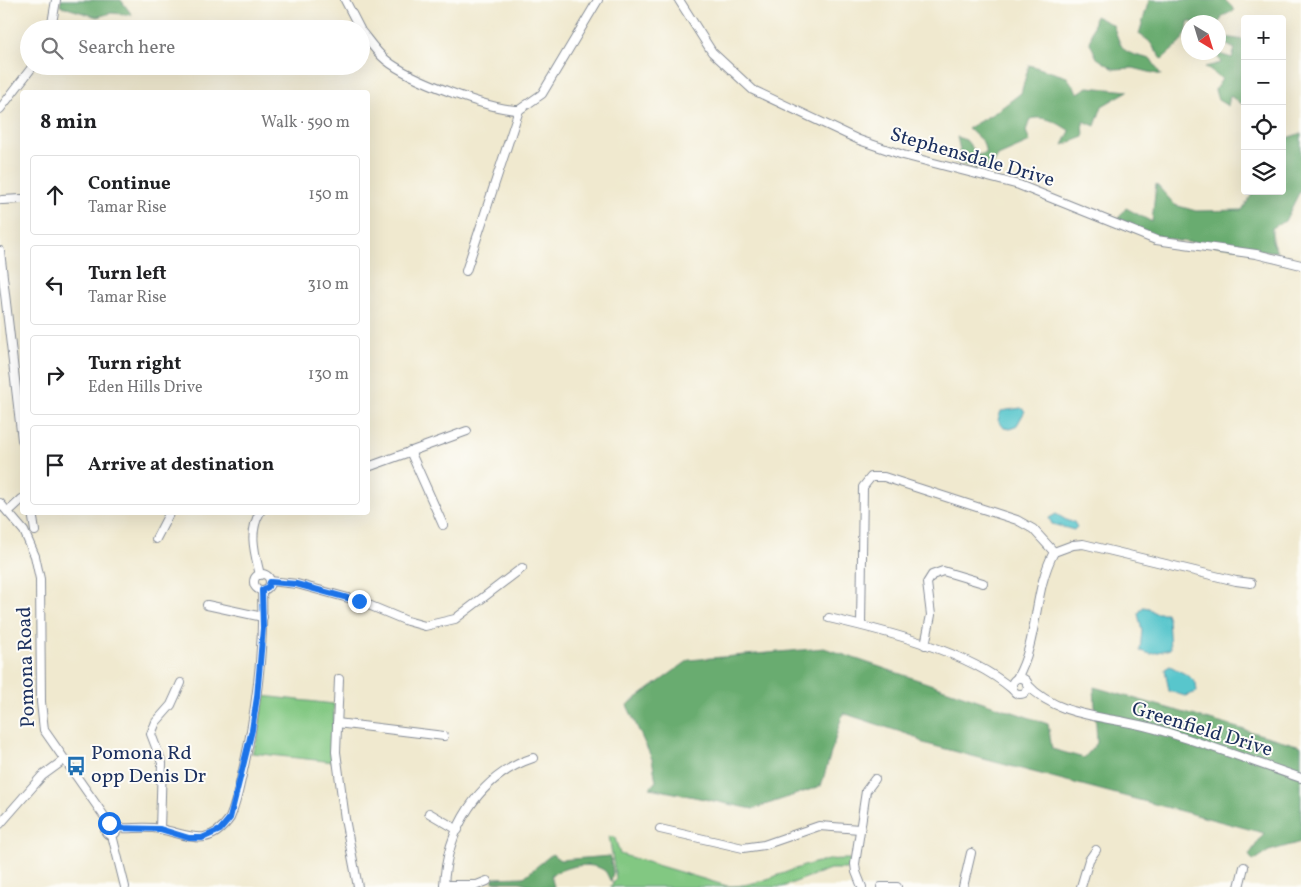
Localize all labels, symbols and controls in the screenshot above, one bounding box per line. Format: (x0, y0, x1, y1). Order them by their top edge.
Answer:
north arrow (1181, 15, 1226, 60)
map controls (1241, 15, 1286, 195)
button: + (1241, 15, 1286, 60)
search box (20, 20, 370, 75)
icon: search (38, 34, 66, 62)
text: Search here (78, 35, 175, 61)
button: − (1241, 60, 1286, 105)
button: locate (1241, 105, 1286, 150)
text: 8 min (40, 108, 97, 137)
text: Walk · 590 m (261, 112, 350, 134)
street label: Stephensdale Drive (886, 121, 1058, 195)
button: layers (1241, 150, 1286, 195)
text: Continue (88, 171, 171, 197)
icon: ahead (41, 181, 69, 209)
text: 150 m (308, 184, 349, 206)
text: Tamar Rise (88, 197, 167, 219)
text: Turn left (88, 261, 167, 287)
icon: left (41, 271, 69, 299)
text: 310 m (308, 274, 349, 296)
text: Tamar Rise (88, 287, 167, 309)
text: Turn right (88, 351, 181, 377)
icon: right (41, 361, 69, 389)
text: 130 m (308, 364, 349, 386)
text: Eden Hills Drive (88, 377, 203, 399)
icon: arrive (41, 451, 69, 479)
text: Arrive at destination (88, 452, 274, 478)
route end (348, 590, 371, 613)
street label: Pomona Road (11, 606, 43, 728)
street label: Greenfield Drive (1128, 695, 1276, 765)
place label: Pomona Rd opp Denis Dr (91, 740, 206, 791)
bus stop icon: Pomona Rd opp Denis Dr (65, 755, 87, 777)
route start (98, 812, 121, 835)

